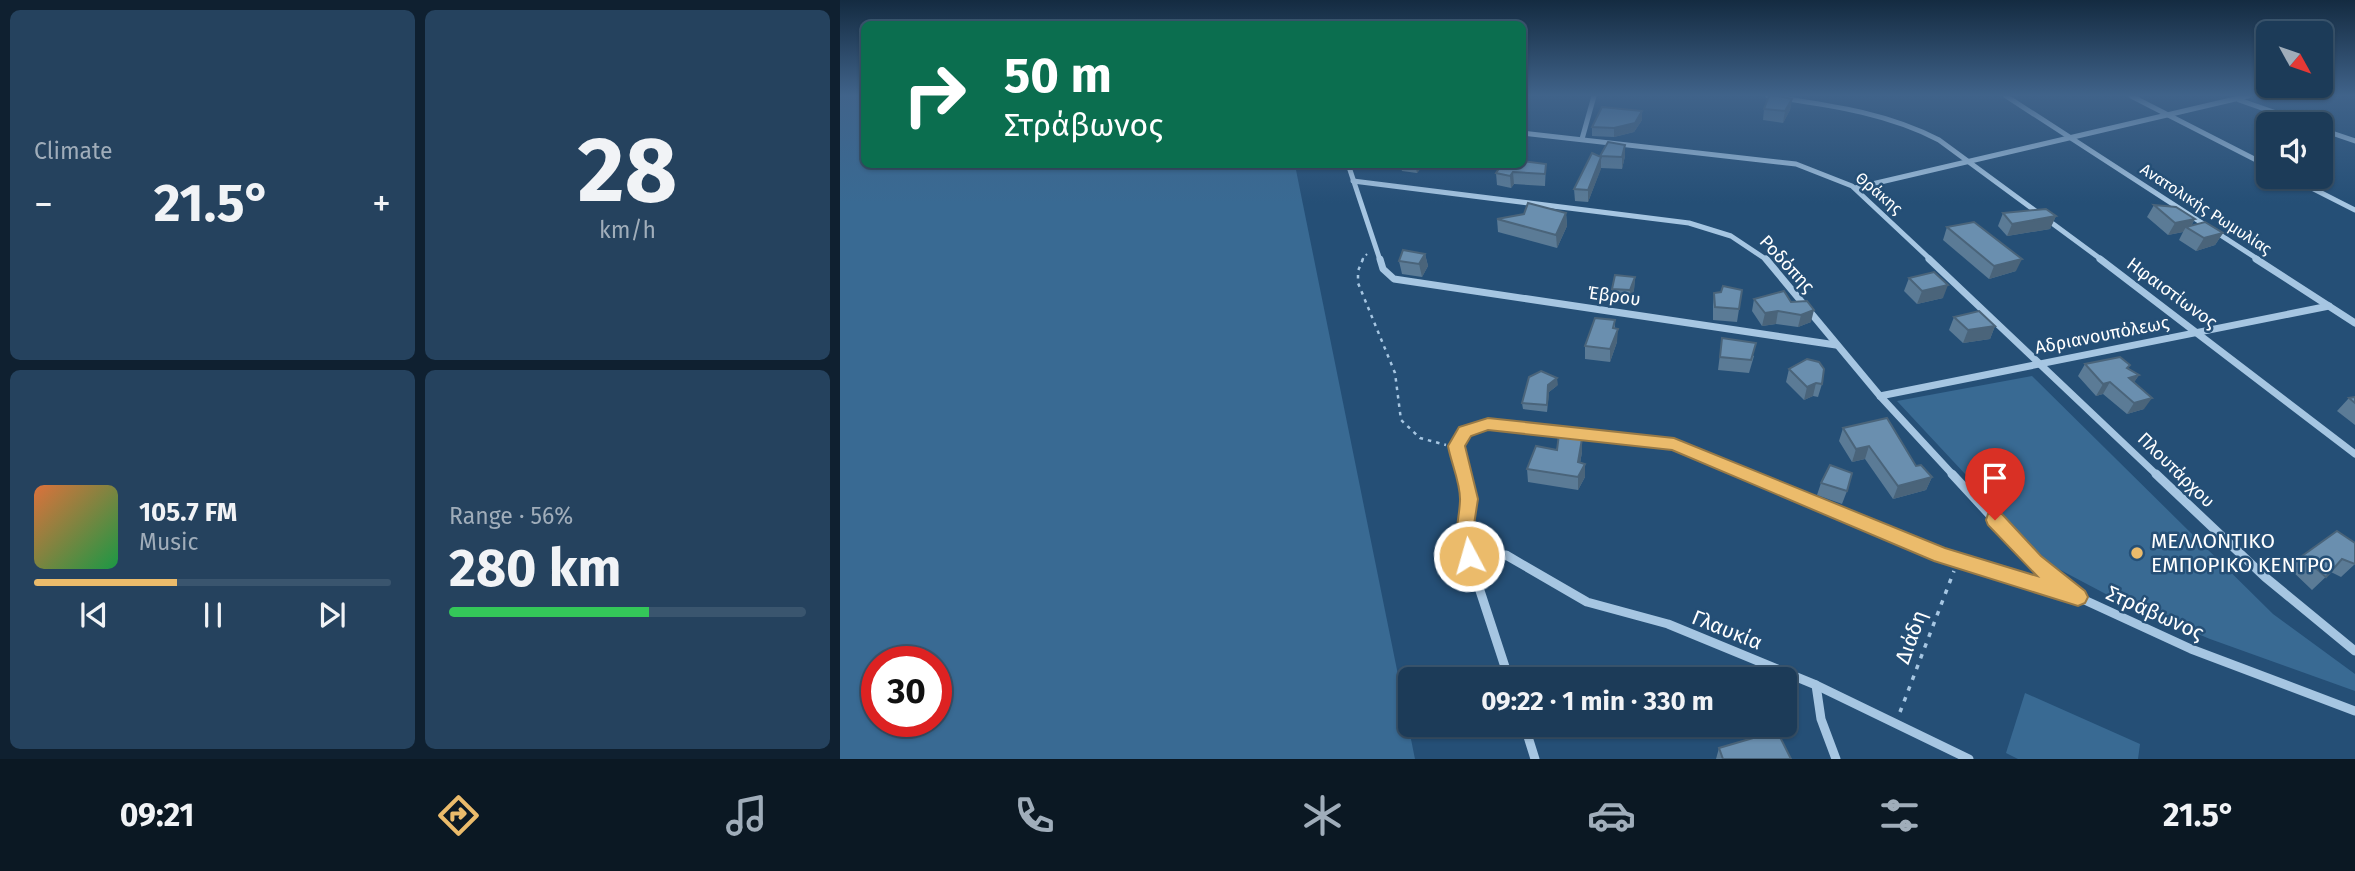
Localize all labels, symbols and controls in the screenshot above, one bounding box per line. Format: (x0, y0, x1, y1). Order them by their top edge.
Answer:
north arrow (2256, 21, 2333, 98)
map controls (2256, 21, 2333, 189)
text: 50 m (1004, 46, 1112, 105)
icon: right (889, 49, 980, 140)
text: Στράβωνος (1004, 106, 1163, 144)
button: sound (2256, 112, 2333, 189)
text: 28 (578, 116, 677, 225)
text: Climate (34, 137, 113, 165)
street label: Ανατολικής Ρωμυλίας (2137, 160, 2276, 259)
street label: Θράκης (1852, 168, 1907, 218)
text: 21.5° (154, 172, 271, 235)
text: − (34, 181, 53, 227)
text: + (372, 181, 391, 227)
text: km/h (599, 216, 656, 244)
street label: Ροδόπης (1755, 231, 1820, 298)
street label: Ηφαιστίωνος (2122, 253, 2222, 334)
street label: Έβρου (1586, 281, 1642, 311)
street label: Αδριανουπόλεως (2033, 311, 2171, 359)
street label: Πλουτάρχου (2133, 428, 2219, 512)
pin (1965, 448, 2025, 520)
icon: arrive (1976, 459, 2014, 497)
text: 105.7 FM (139, 497, 237, 528)
text: Range · 56% (449, 502, 573, 530)
position arrow (1432, 519, 1506, 593)
text: Music (139, 528, 199, 556)
place label: ΜΕΛΛΟΝΤΙΚΟ ΕΜΠΟΡΙΚΟ ΚΕΝΤΡΟ (2151, 528, 2333, 578)
text: 280 km (449, 537, 621, 600)
marker: ΜΕΛΛΟΝΤΙΚΟ ΕΜΠΟΡΙΚΟ ΚΕΝΤΡΟ (2129, 545, 2145, 561)
street label: Στράβωνος (2102, 580, 2208, 646)
icon: previous (75, 596, 113, 634)
icon: pause (194, 596, 232, 634)
icon: next (313, 596, 351, 634)
street label: Γλαυκία (1688, 604, 1766, 656)
street label: Διάδη (1889, 607, 1933, 667)
speed limit sign: 30 (861, 646, 952, 737)
text: 09:22 · 1 min · 330 m (1481, 686, 1714, 717)
icon: directions (434, 791, 483, 840)
icon: music (722, 791, 771, 840)
icon: phone (1010, 791, 1059, 840)
icon: climate (1298, 791, 1347, 840)
icon: car (1587, 791, 1636, 840)
icon: filters (1875, 791, 1924, 840)
text: 09:21 (120, 796, 194, 834)
text: 21.5° (2163, 796, 2235, 834)

